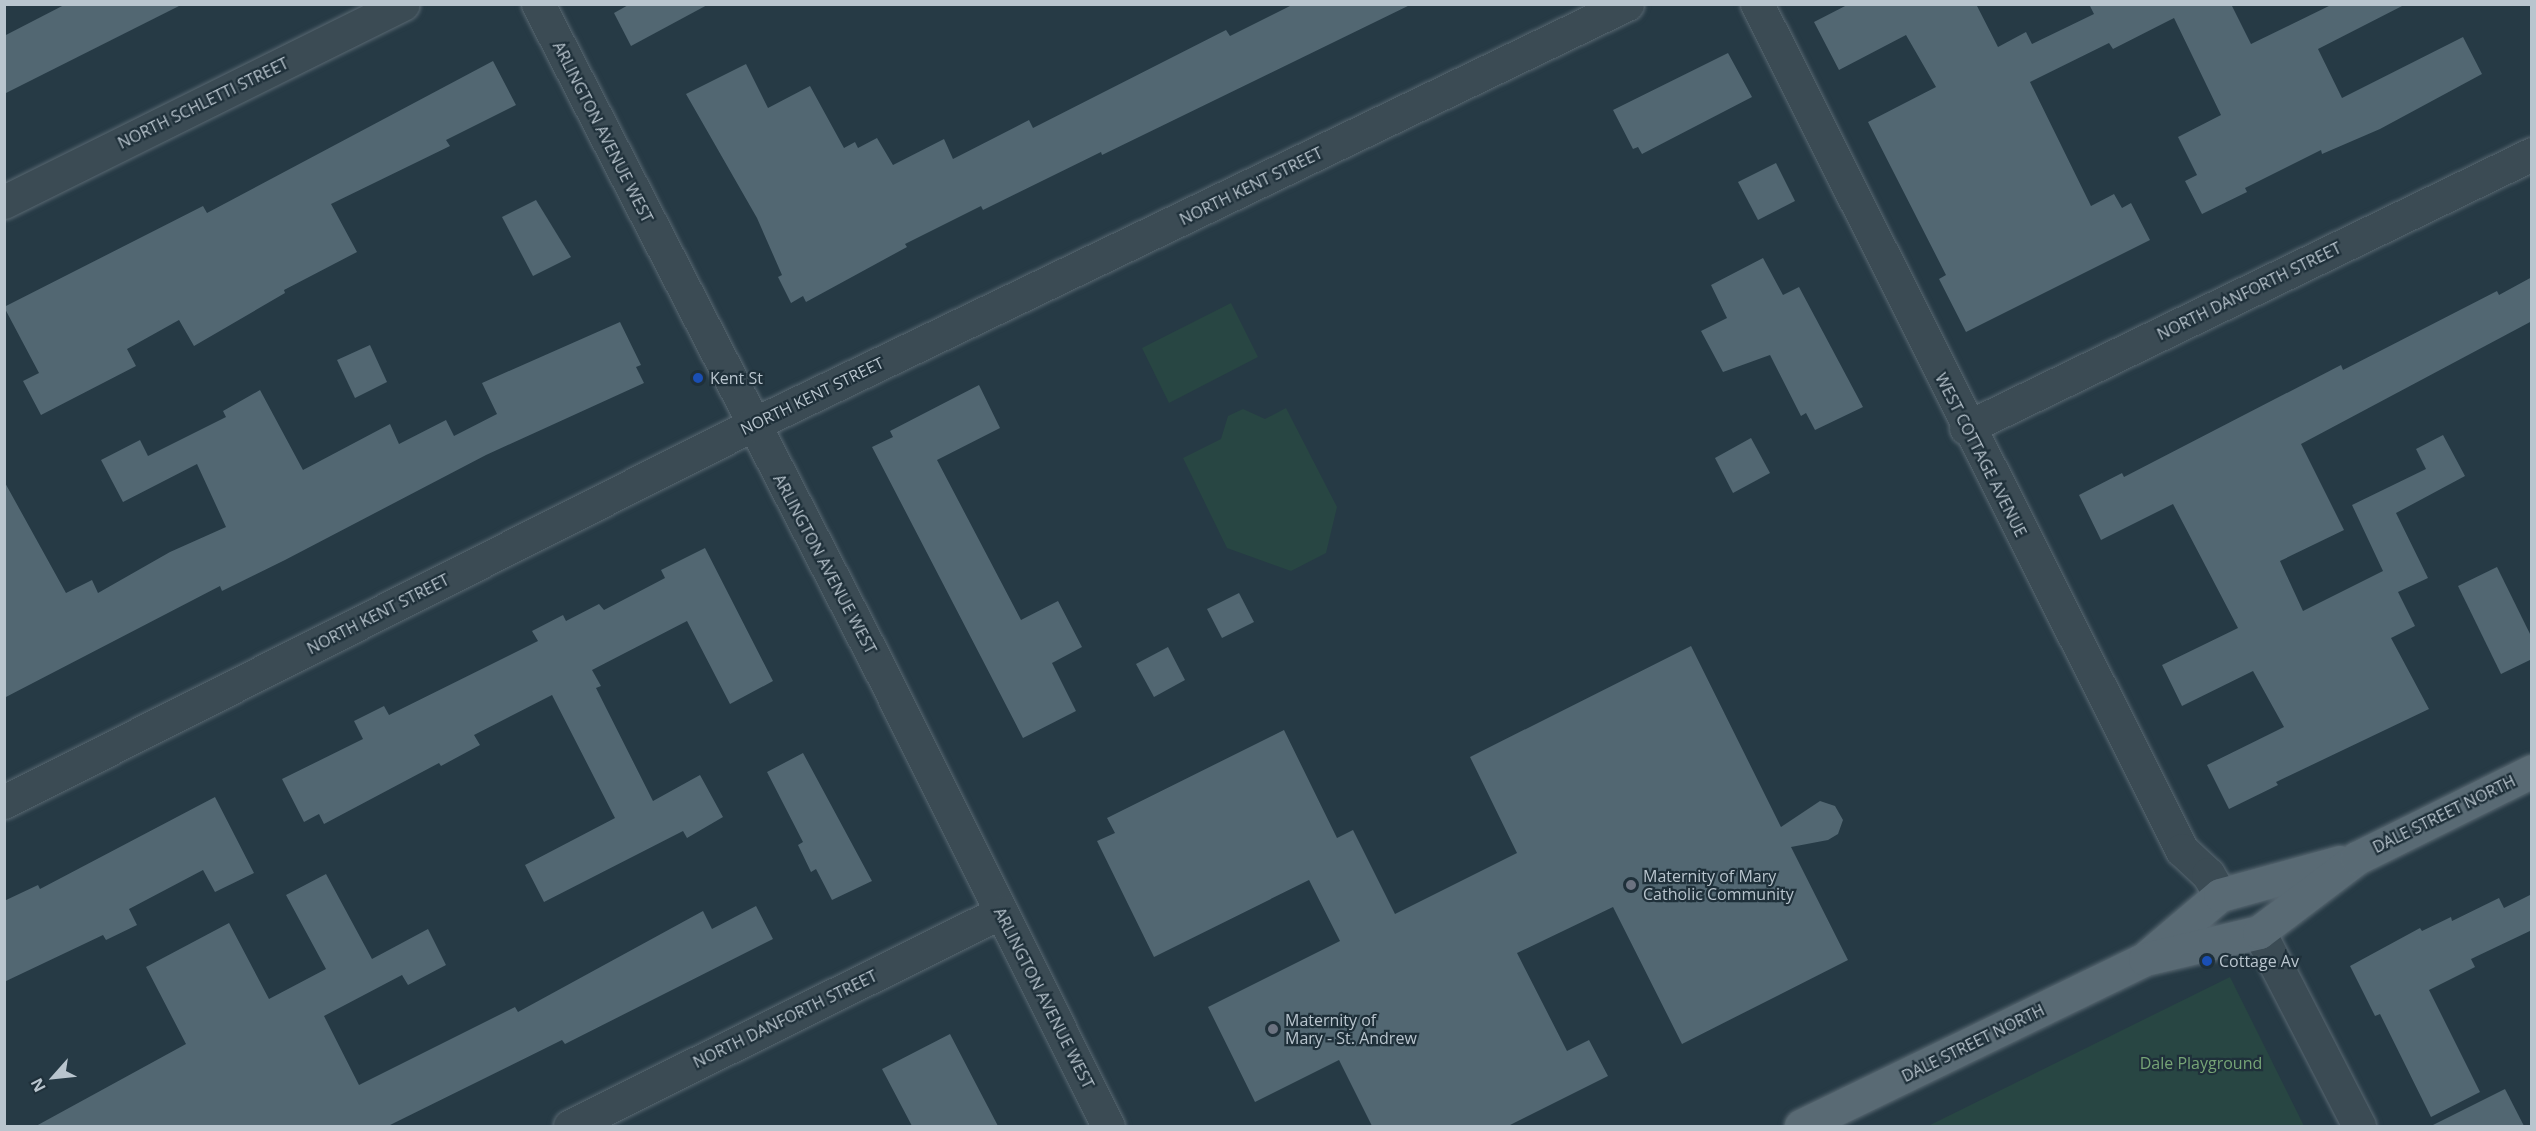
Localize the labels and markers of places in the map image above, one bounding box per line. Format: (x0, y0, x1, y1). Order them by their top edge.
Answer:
place label: Kent St (710, 368, 763, 388)
marker: Kent St (691, 371, 705, 385)
place label: Maternity of Mary Catholic Community (1643, 866, 1794, 904)
marker: Maternity of Mary Catholic Community (1624, 878, 1638, 892)
place label: Cottage Av (2219, 951, 2299, 971)
marker: Cottage Av (2200, 954, 2214, 968)
place label: Maternity of Mary - St. Andrew (1285, 1010, 1417, 1048)
marker: Maternity of Mary - St. Andrew (1266, 1022, 1280, 1036)

